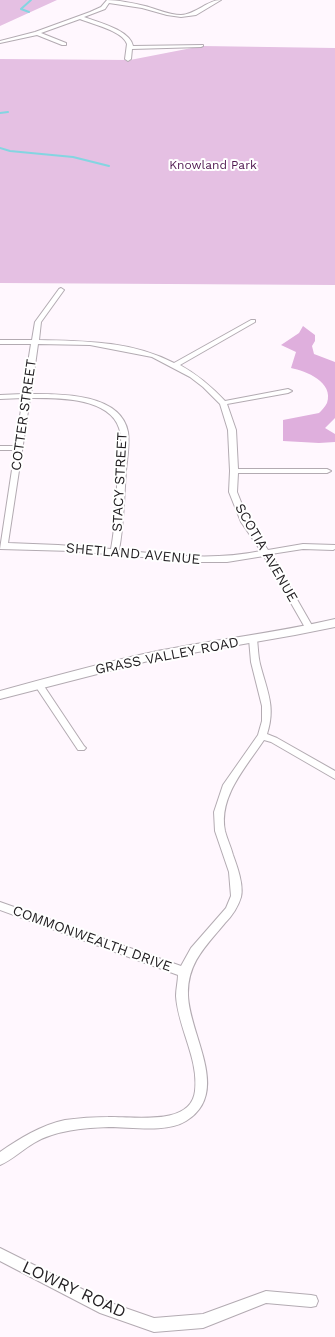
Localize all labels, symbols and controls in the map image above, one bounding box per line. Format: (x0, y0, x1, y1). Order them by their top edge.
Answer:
park label: Knowland Park (169, 158, 257, 172)
street label: COTTER STREET (8, 358, 40, 472)
street label: STACY STREET (109, 432, 131, 532)
street label: SCOTIA AVENUE (231, 501, 301, 605)
street label: SHETLAND AVENUE (65, 540, 201, 568)
street label: GRASS VALLEY ROAD (94, 634, 240, 678)
street label: COMMONWEALTH DRIVE (10, 902, 174, 976)
street label: LOWRY ROAD (19, 1257, 129, 1323)

